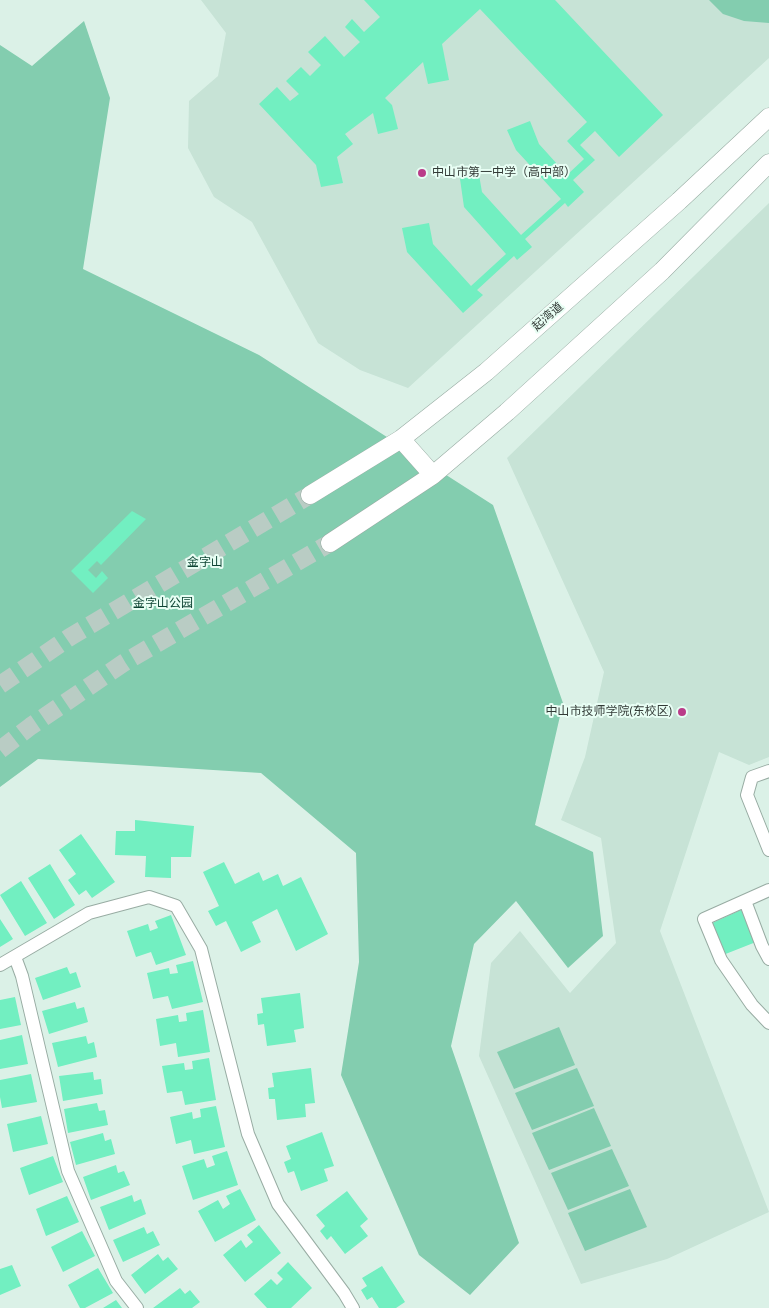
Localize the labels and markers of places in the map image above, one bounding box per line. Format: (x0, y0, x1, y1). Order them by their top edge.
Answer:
place label: 中山市第一中学（高中部） (432, 166, 576, 180)
marker: 中山市第一中学（高中部） (416, 167, 428, 179)
place label: 中山市技师学院(东校区) (545, 705, 672, 719)
marker: 中山市技师学院(东校区) (676, 706, 688, 718)

